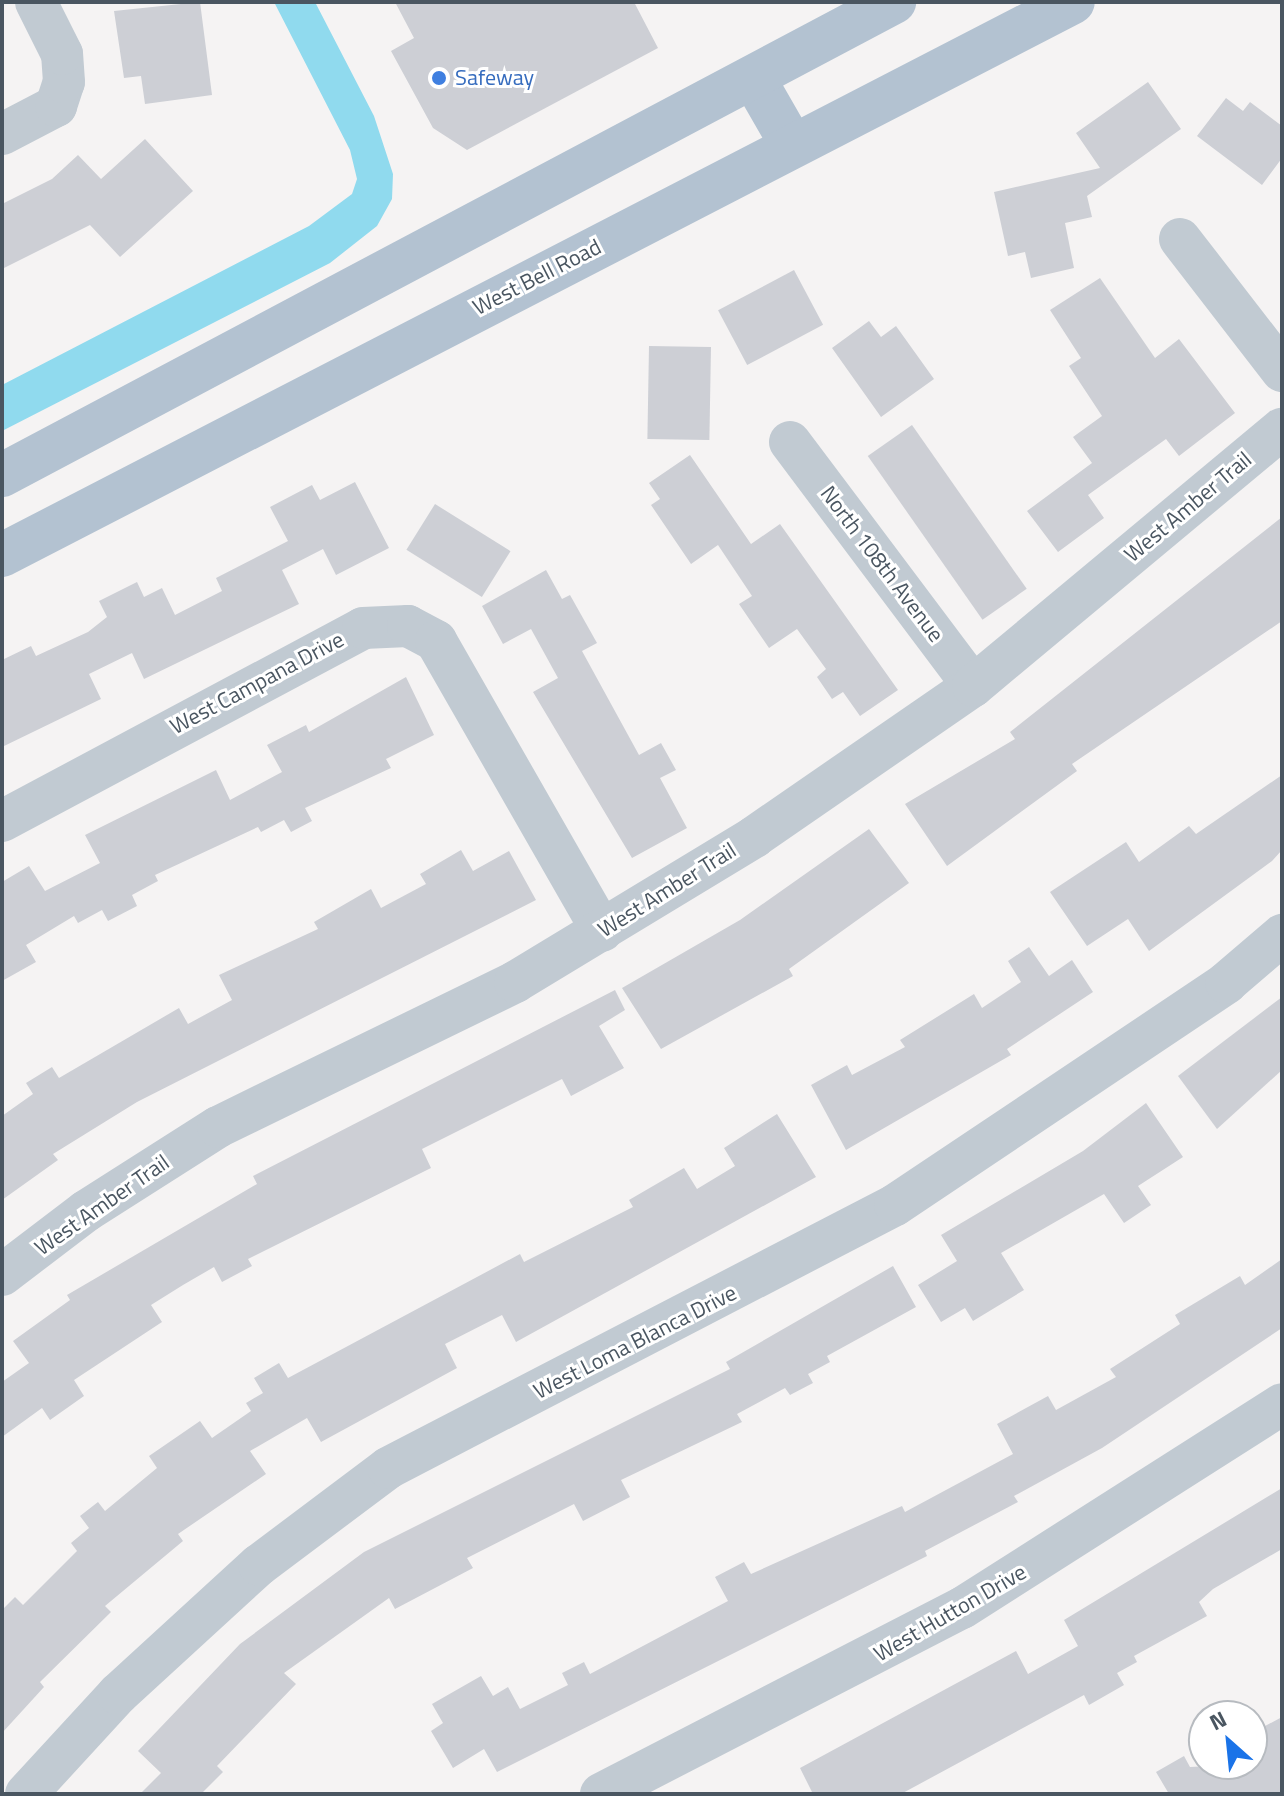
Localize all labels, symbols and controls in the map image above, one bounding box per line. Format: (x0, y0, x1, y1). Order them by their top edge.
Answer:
place label: Safeway (455, 65, 534, 91)
marker: Safeway (430, 69, 448, 87)
street label: West Bell Road (469, 233, 605, 321)
street label: West Amber Trail (1119, 446, 1257, 568)
street label: North 108th Avenue (815, 481, 949, 647)
street label: West Campana Drive (166, 626, 348, 740)
street label: West Amber Trail (593, 837, 741, 943)
street label: West Amber Trail (30, 1149, 174, 1261)
street label: West Loma Blanca Drive (529, 1279, 741, 1405)
street label: West Hutton Drive (869, 1559, 1031, 1667)
north arrow (1188, 1700, 1268, 1780)
text: N (1204, 1702, 1233, 1739)

